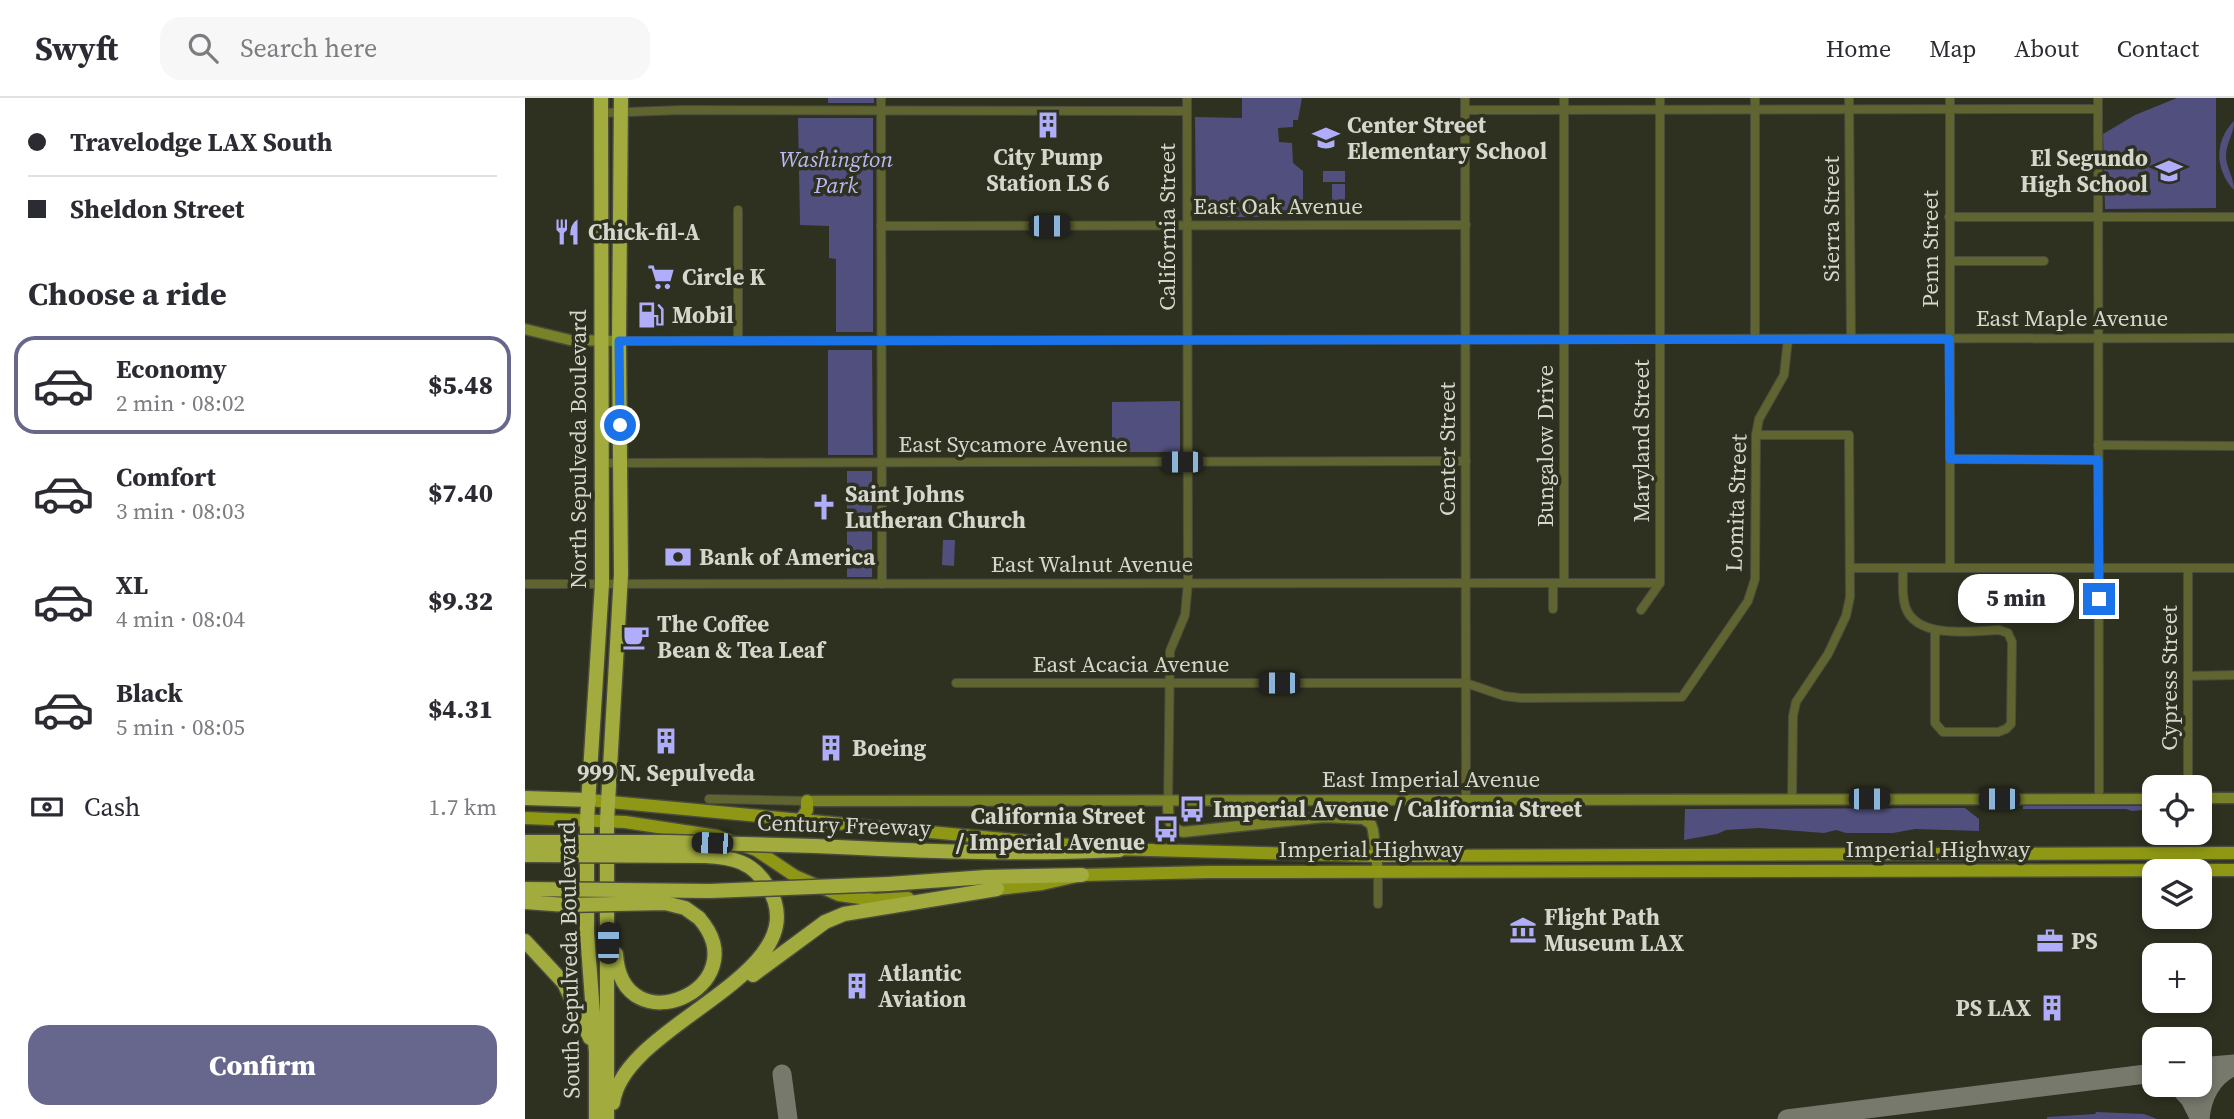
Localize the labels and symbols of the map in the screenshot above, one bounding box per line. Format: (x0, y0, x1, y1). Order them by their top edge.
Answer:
place label: Center Street Elementary School (1347, 109, 1547, 167)
building icon: City Pump Station LS 6 (1033, 110, 1063, 140)
school or university icon: Center Street Elementary School (1311, 123, 1341, 153)
place label: City Pump Station LS 6 (986, 141, 1110, 199)
place label: El Segundo High School (2020, 142, 2148, 200)
park label: Washington Park (779, 143, 893, 201)
street label: California Street (1151, 143, 1183, 311)
street label: Sierra Street (1815, 155, 1847, 282)
school or university icon: El Segundo High School (2154, 156, 2184, 186)
street label: East Oak Avenue (1193, 190, 1363, 222)
street label: Penn Street (1914, 190, 1946, 308)
place label: Chick-fil-A (588, 216, 700, 248)
car (1029, 216, 1071, 237)
restaurant icon: Chick-fil-A (552, 217, 582, 247)
place label: Circle K (682, 261, 765, 293)
supermarket icon: Circle K (646, 262, 676, 292)
place label: Mobil (672, 299, 734, 331)
fuel station icon: Mobil (636, 300, 666, 330)
street label: East Maple Avenue (1976, 302, 2168, 334)
street label: North Sepulveda Boulevard (562, 309, 594, 589)
street label: Maryland Street (1625, 359, 1657, 523)
street label: Bungalow Drive (1529, 365, 1561, 527)
street label: Center Street (1431, 382, 1463, 516)
route start (604, 409, 636, 441)
street label: East Sycamore Avenue (898, 428, 1128, 460)
street label: Lomita Street (1718, 433, 1754, 572)
car (1162, 452, 1204, 473)
place label: Saint Johns Lutheran Church (845, 478, 1026, 536)
church icon: Saint Johns Lutheran Church (809, 492, 839, 522)
place label: Bank of America (699, 541, 876, 573)
bank icon: Bank of America (663, 542, 693, 572)
street label: East Walnut Avenue (991, 548, 1193, 580)
callout: 5 min (1959, 574, 2075, 624)
route end (2083, 583, 2115, 615)
street label: Cypress Street (2153, 605, 2185, 751)
place label: The Coffee Bean & Tea Leaf (657, 608, 827, 666)
cafe icon: The Coffee Bean & Tea Leaf (621, 622, 651, 652)
street label: East Acacia Avenue (1033, 648, 1229, 680)
car (1259, 673, 1301, 694)
building icon: 999 N. Sepulveda (651, 726, 681, 756)
place label: Boeing (852, 732, 927, 764)
building icon: Boeing (816, 733, 846, 763)
place label: 999 N. Sepulveda (577, 757, 756, 789)
street label: East Imperial Avenue (1322, 763, 1540, 795)
car (1849, 789, 1891, 810)
car (1979, 789, 2021, 810)
place label: Imperial Avenue / California Street (1213, 793, 1583, 825)
bus stop icon: Imperial Avenue / California Street (1177, 794, 1207, 824)
place label: California Street / Imperial Avenue (955, 800, 1146, 858)
street label: Century Freeway (756, 806, 932, 844)
bus stop icon: California Street / Imperial Avenue (1151, 814, 1181, 844)
street label: South Sepulveda Boulevard (551, 821, 587, 1099)
car (691, 832, 734, 854)
street label: Imperial Highway (1279, 833, 1464, 865)
street label: Imperial Highway (1846, 833, 2031, 865)
place label: Flight Path Museum LAX (1544, 901, 1684, 959)
museum icon: Flight Path Museum LAX (1508, 915, 1538, 945)
car (598, 922, 619, 964)
place label: PS (2071, 925, 2098, 957)
office icon: PS (2035, 926, 2065, 956)
place label: Atlantic Aviation (878, 957, 966, 1015)
building icon: Atlantic Aviation (842, 971, 872, 1001)
place label: PS LAX (1956, 992, 2031, 1024)
building icon: PS LAX (2037, 993, 2067, 1023)

